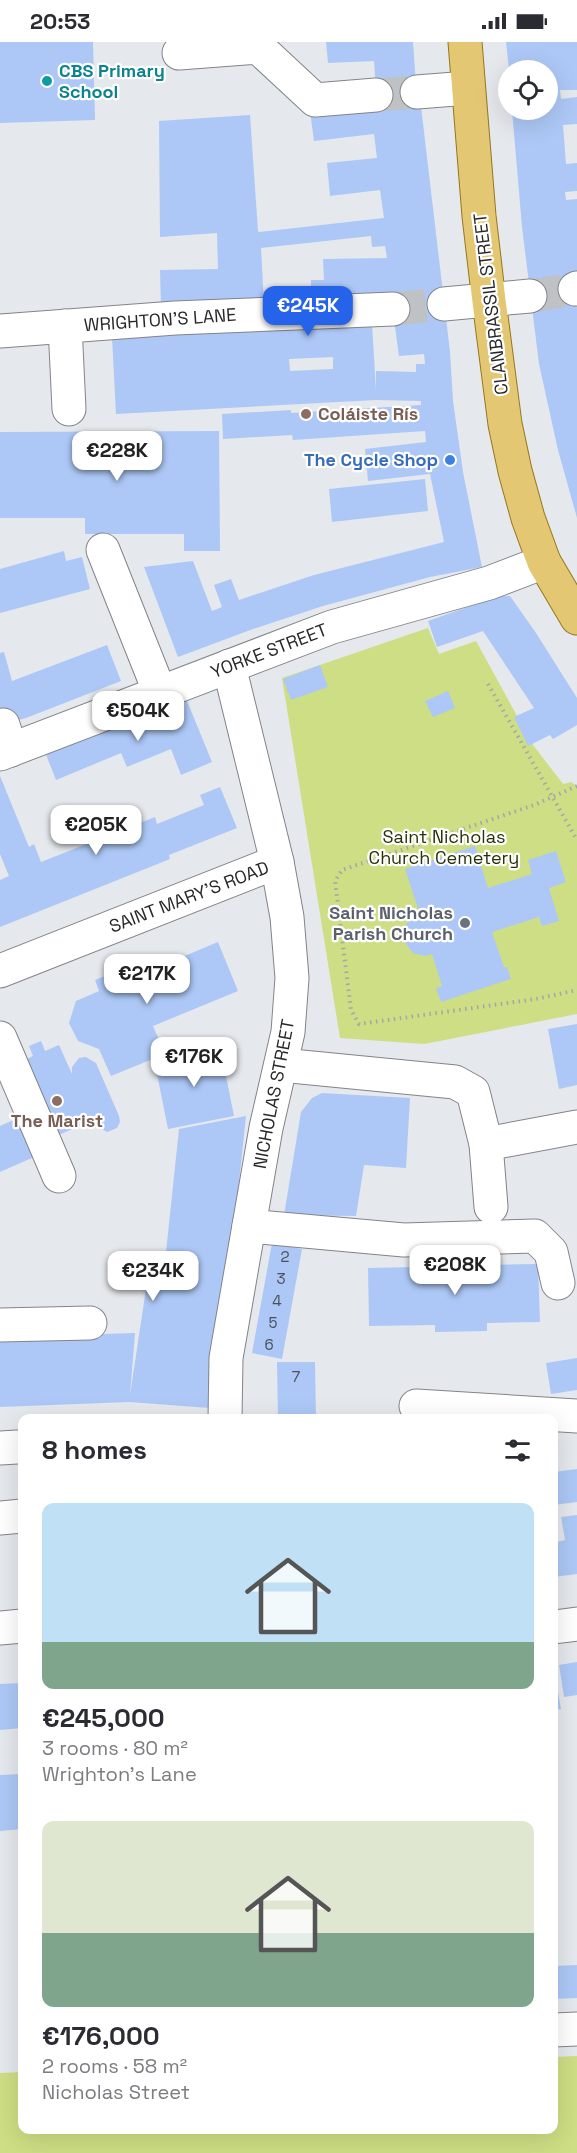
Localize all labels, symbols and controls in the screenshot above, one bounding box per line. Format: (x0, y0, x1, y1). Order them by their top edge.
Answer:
text: 20:53 (30, 7, 90, 35)
place label: CBS Primary School (59, 59, 165, 103)
map controls (498, 60, 558, 120)
button: locate (498, 60, 558, 120)
marker: CBS Primary School (40, 74, 54, 88)
street label: CLANBRASSIL STREET (468, 211, 513, 396)
pin: €245K (266, 286, 350, 337)
text: €245K (277, 292, 339, 318)
street label: WRIGHTON'S LANE (83, 303, 237, 336)
place label: Coláiste Rís (318, 402, 418, 425)
marker: Coláiste Rís (299, 407, 313, 421)
pin: €228K (75, 431, 159, 482)
text: €228K (86, 437, 148, 463)
place label: The Cycle Shop (304, 448, 438, 471)
marker: The Cycle Shop (443, 453, 457, 467)
street label: YORKE STREET (207, 618, 331, 683)
pin: €504K (96, 691, 180, 742)
text: €504K (106, 697, 170, 723)
pin: €205K (54, 805, 138, 856)
text: €205K (65, 811, 127, 837)
park label: Saint Nicholas Church Cemetery (369, 825, 519, 869)
street label: SAINT MARY'S ROAD (106, 855, 272, 938)
place label: Saint Nicholas Parish Church (329, 901, 453, 945)
marker: Saint Nicholas Parish Church (458, 916, 472, 930)
pin: €217K (105, 954, 189, 1005)
text: €217K (118, 960, 176, 986)
street label: NICHOLAS STREET (248, 1017, 299, 1171)
pin: €176K (152, 1037, 236, 1088)
text: €176K (165, 1043, 223, 1069)
marker: The Marist (50, 1094, 64, 1108)
place label: The Marist (11, 1109, 103, 1132)
pin: €208K (413, 1245, 497, 1296)
house number: 2 (280, 1247, 290, 1266)
pin: €234K (111, 1251, 195, 1302)
text: €208K (424, 1251, 486, 1277)
text: €234K (122, 1257, 184, 1283)
house number: 3 (276, 1269, 286, 1288)
house number: 4 (272, 1291, 282, 1310)
house number: 5 (269, 1313, 278, 1332)
house number: 6 (264, 1335, 274, 1354)
house number: 7 (292, 1367, 300, 1386)
text: 8 homes (42, 1433, 147, 1467)
icon: filters (501, 1434, 534, 1467)
icon: home (234, 1542, 342, 1650)
text: €245,000 (42, 1701, 165, 1735)
text: 3 rooms · 80 m² (42, 1735, 188, 1761)
text: Wrighton's Lane (42, 1761, 197, 1787)
icon: home (234, 1860, 342, 1968)
text: €176,000 (42, 2019, 160, 2053)
text: 2 rooms · 58 m² (42, 2053, 187, 2079)
text: Nicholas Street (42, 2079, 190, 2105)

